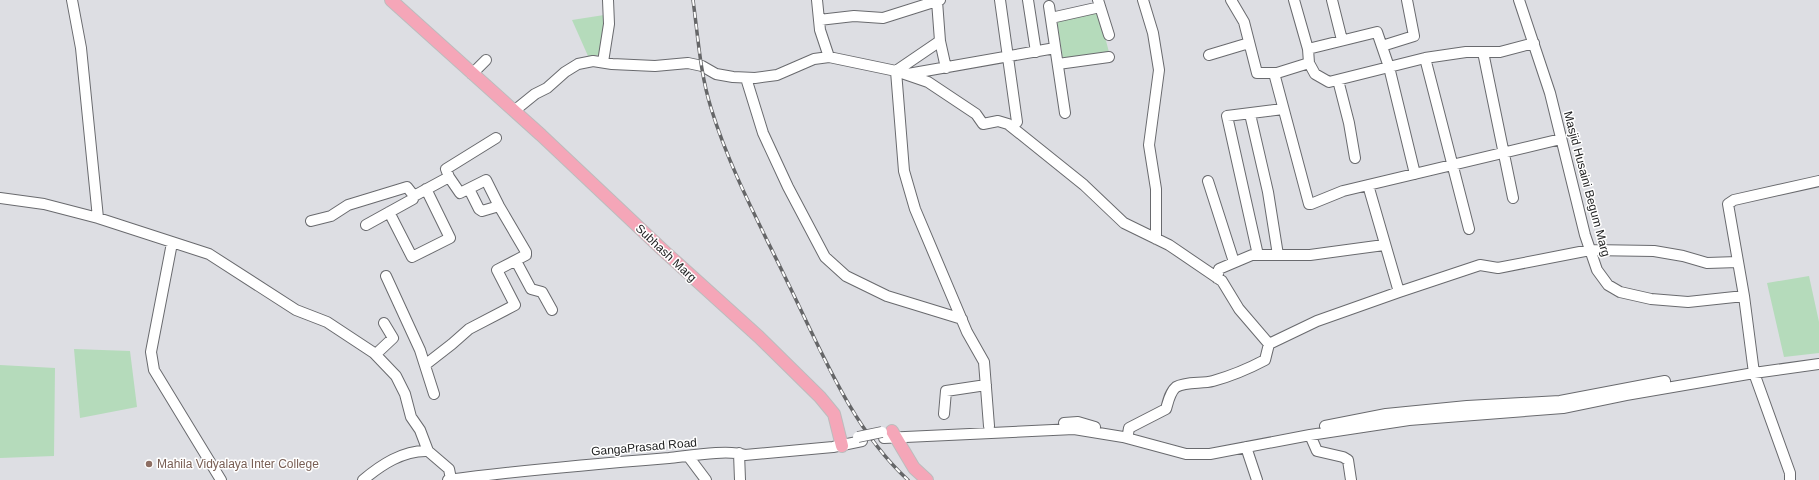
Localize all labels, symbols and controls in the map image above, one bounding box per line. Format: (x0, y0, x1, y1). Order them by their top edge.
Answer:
street label: Masjid Husaini Begum Marg (1561, 110, 1613, 258)
street label: Subhash Marg (633, 221, 699, 285)
street label: GangaPrasad Road (591, 435, 697, 459)
place label: Mahila Vidyalaya Inter College (157, 457, 319, 471)
marker: Mahila Vidyalaya Inter College (144, 459, 154, 469)

